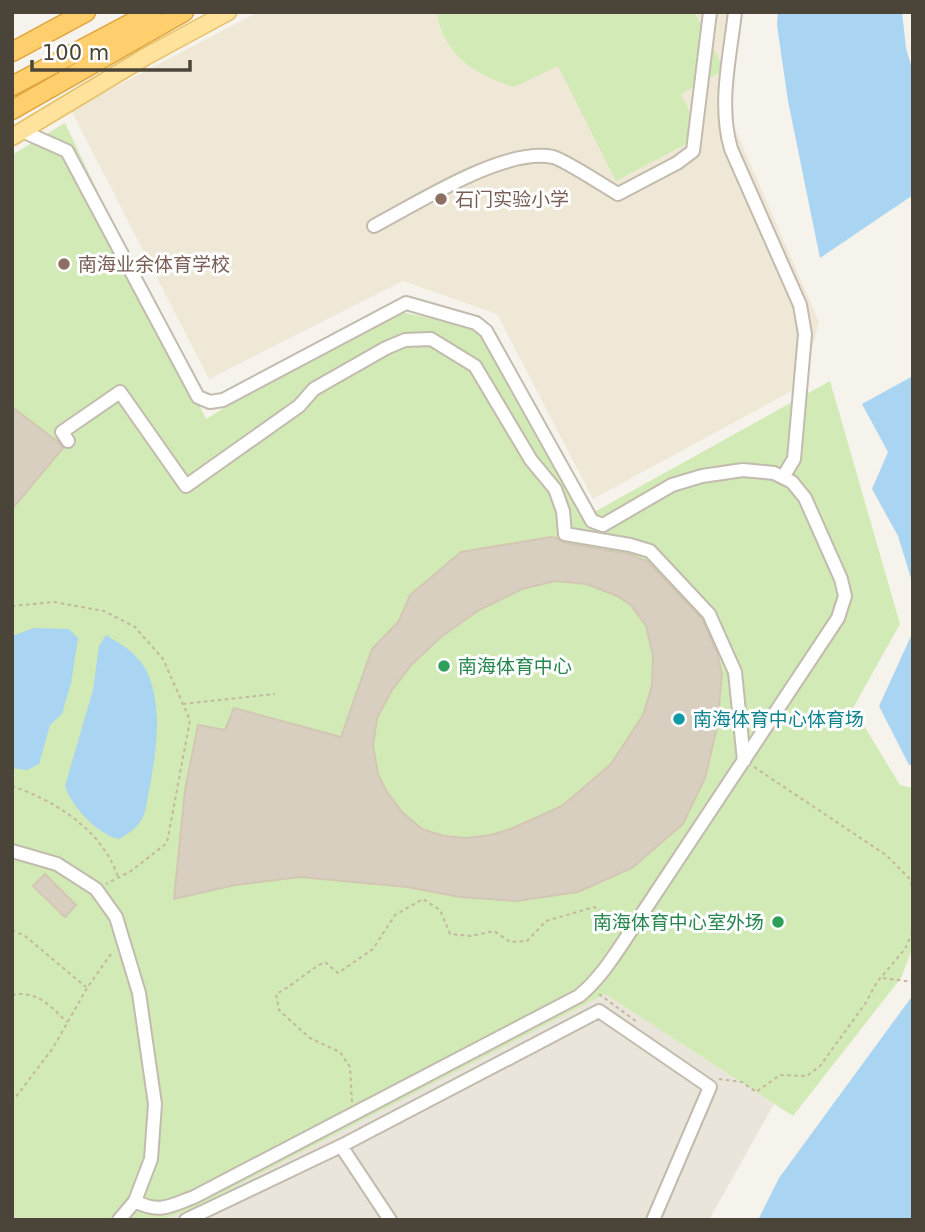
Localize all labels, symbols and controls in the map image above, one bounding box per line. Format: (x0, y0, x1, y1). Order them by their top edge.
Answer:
scale bar (32, 28, 189, 72)
text: 100 m (42, 41, 109, 65)
place label: 石门实验小学 (455, 188, 569, 210)
marker: 石门实验小学 (433, 191, 449, 207)
place label: 南海业余体育学校 (78, 253, 230, 275)
marker: 南海业余体育学校 (56, 256, 72, 272)
place label: 南海体育中心 (458, 655, 572, 677)
marker: 南海体育中心 (436, 658, 452, 674)
place label: 南海体育中心体育场 (693, 708, 864, 730)
marker: 南海体育中心体育场 (671, 711, 687, 727)
place label: 南海体育中心室外场 (593, 911, 764, 933)
marker: 南海体育中心室外场 (770, 914, 786, 930)

